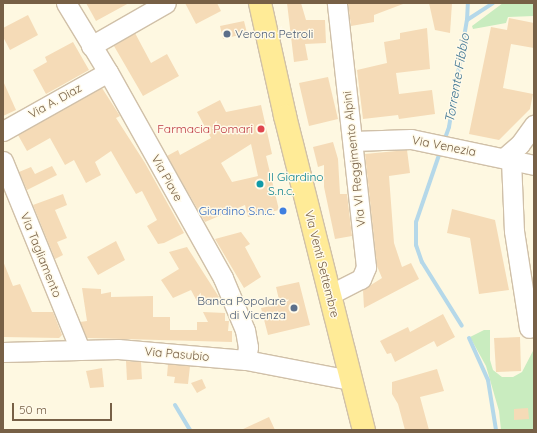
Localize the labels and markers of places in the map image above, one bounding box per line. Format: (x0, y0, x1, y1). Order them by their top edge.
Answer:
place label: Verona Petroli (235, 27, 313, 41)
marker: Verona Petroli (222, 29, 232, 39)
place label: Farmacia Pomari (157, 122, 253, 136)
marker: Farmacia Pomari (256, 124, 266, 134)
place label: Il Giardino S.n.c. (268, 170, 324, 198)
marker: Il Giardino S.n.c. (255, 179, 265, 189)
place label: Giardino S.n.c. (199, 204, 275, 218)
marker: Giardino S.n.c. (278, 206, 288, 216)
place label: Banca Popolare di Vicenza (197, 294, 286, 322)
marker: Banca Popolare di Vicenza (289, 303, 299, 313)

